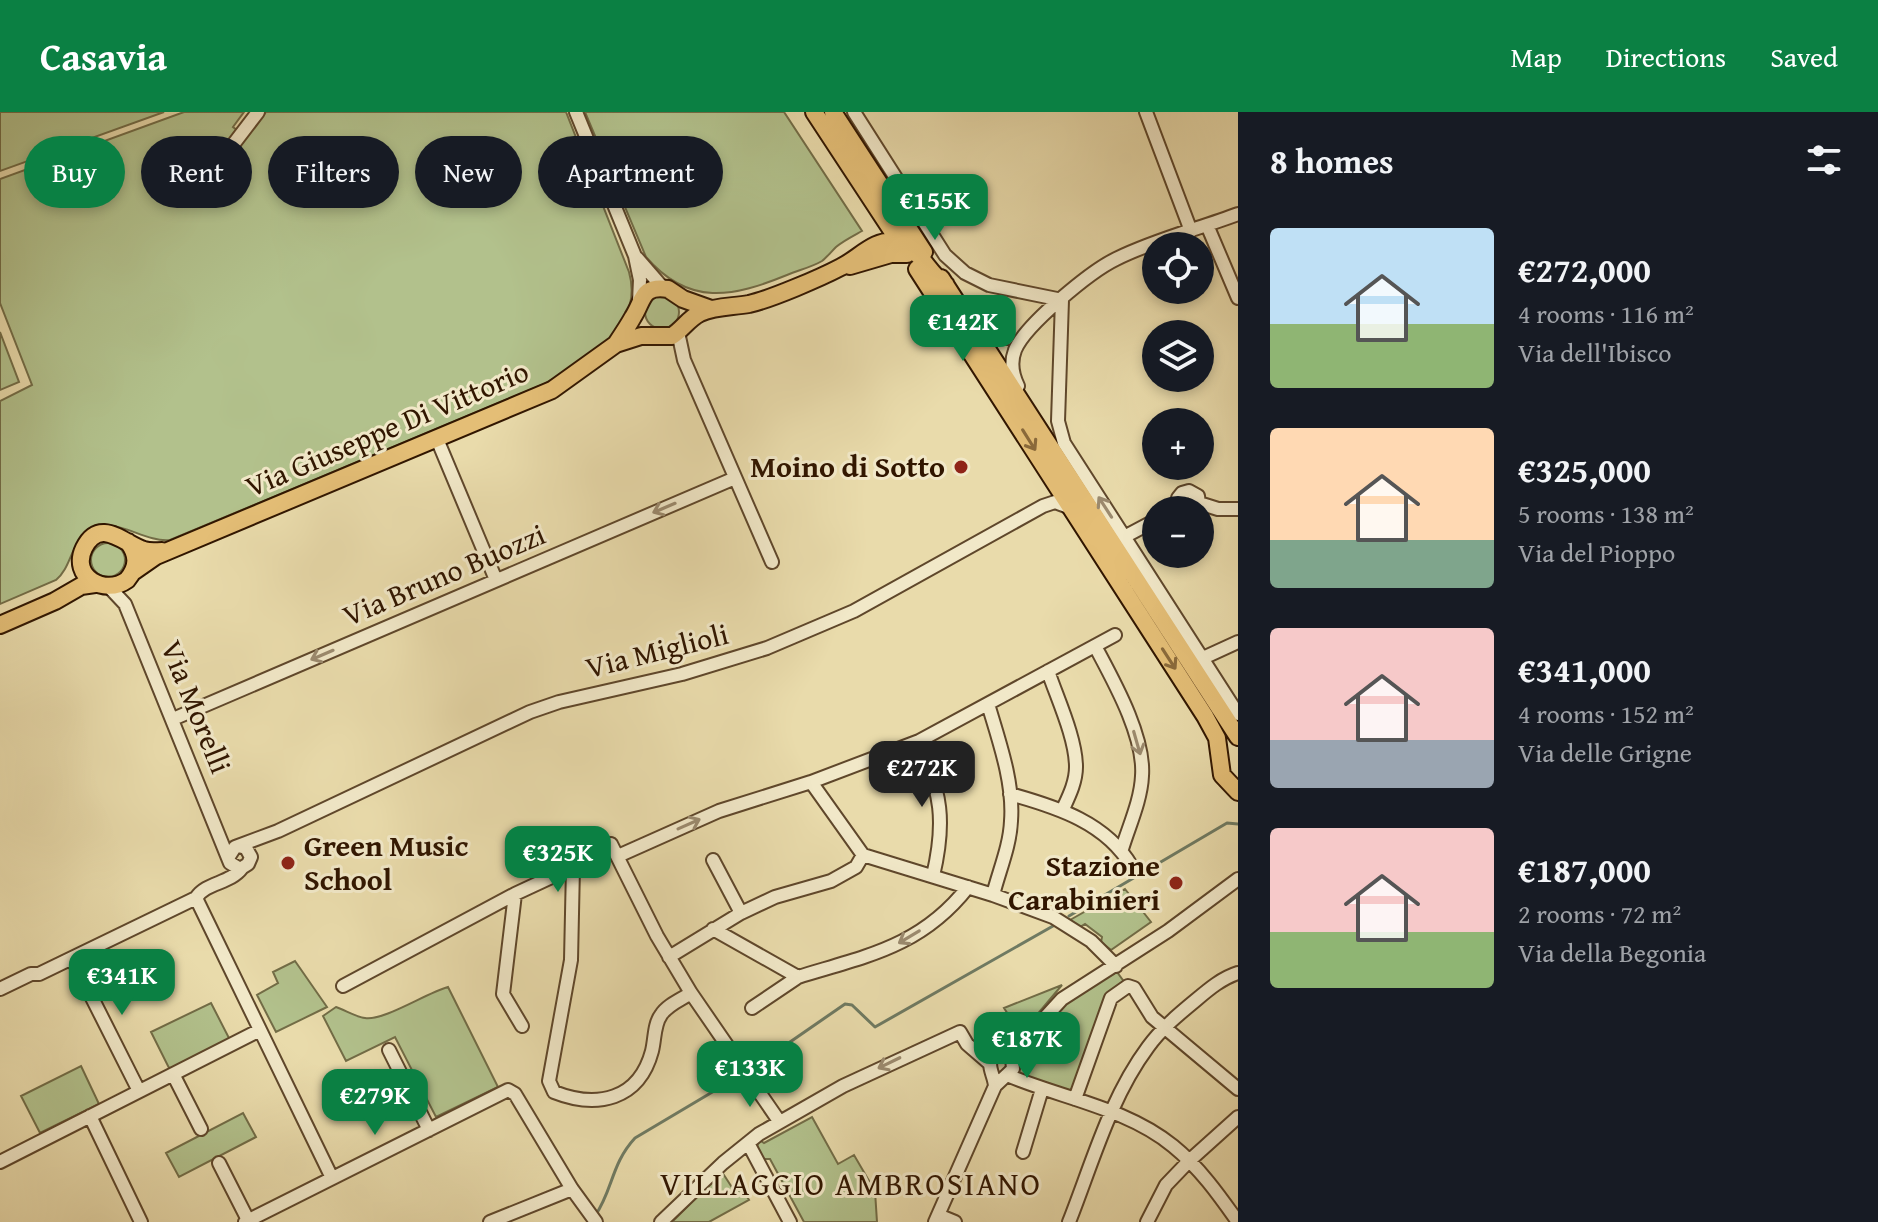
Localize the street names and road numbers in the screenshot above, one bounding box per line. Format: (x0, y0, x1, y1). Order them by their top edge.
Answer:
street label: Via Giuseppe Di Vittorio (238, 348, 535, 508)
street label: Via Bruno Buozzi (335, 512, 552, 637)
street label: Via Miglioli (581, 611, 733, 689)
street label: Via Morelli (150, 633, 244, 780)

